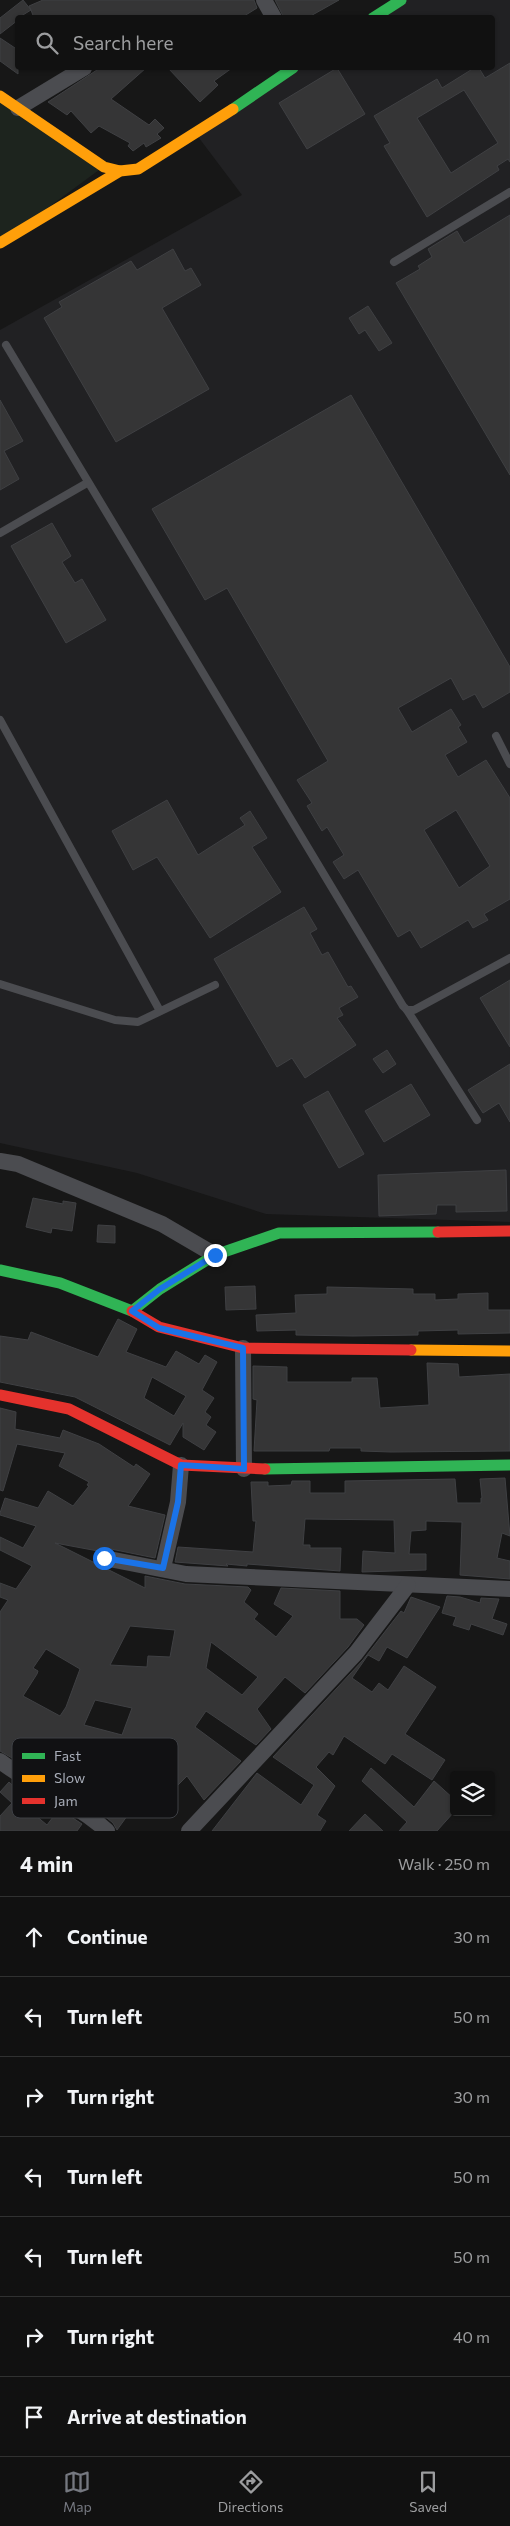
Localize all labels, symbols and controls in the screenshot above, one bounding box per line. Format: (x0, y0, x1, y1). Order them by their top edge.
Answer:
search box (15, 15, 495, 70)
icon: search (33, 29, 61, 57)
text: Search here (73, 31, 173, 54)
route end (204, 1244, 227, 1267)
route start (93, 1547, 116, 1570)
legend (12, 1738, 178, 1818)
text: Fast (54, 1747, 81, 1764)
text: Slow (54, 1769, 85, 1786)
map controls (450, 1771, 495, 1816)
button: layers (450, 1771, 495, 1816)
text: Jam (54, 1792, 78, 1809)
text: 4 min (20, 1851, 73, 1876)
text: Walk · 250 m (398, 1854, 490, 1873)
icon: ahead (20, 1923, 48, 1951)
text: Continue (67, 1925, 147, 1948)
text: 30 m (453, 1927, 490, 1946)
icon: left (20, 2003, 48, 2031)
text: Turn left (67, 2005, 142, 2028)
text: 50 m (453, 2007, 490, 2026)
icon: right (20, 2083, 48, 2111)
text: Turn right (67, 2085, 154, 2108)
text: 30 m (453, 2087, 490, 2106)
icon: left (20, 2163, 48, 2191)
text: Turn left (67, 2165, 142, 2188)
text: 50 m (453, 2167, 490, 2186)
icon: left (20, 2243, 48, 2271)
text: Turn left (67, 2245, 142, 2268)
text: 50 m (453, 2247, 490, 2266)
icon: right (20, 2323, 48, 2351)
text: Turn right (67, 2325, 154, 2348)
text: 40 m (453, 2327, 490, 2346)
icon: arrive (20, 2403, 48, 2431)
text: Arrive at destination (67, 2405, 247, 2428)
tab: Map (63, 2468, 92, 2515)
tab: Directions (218, 2468, 283, 2515)
tab: Saved (409, 2468, 447, 2515)

